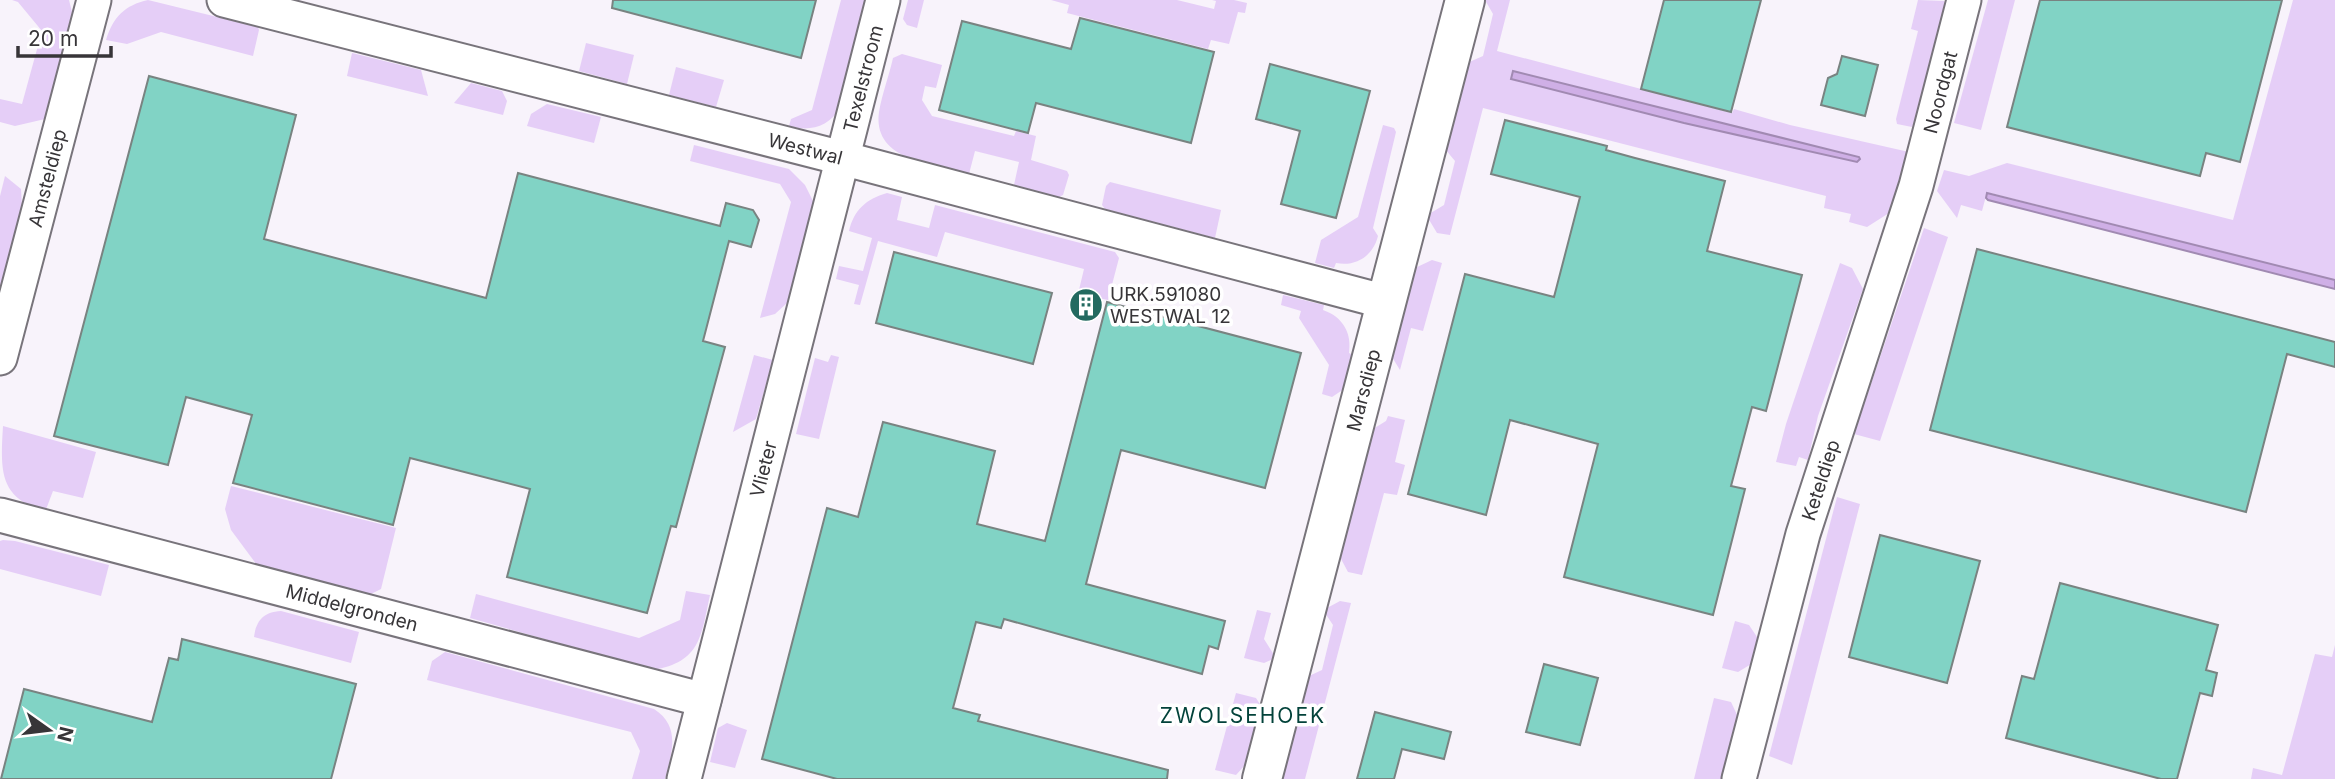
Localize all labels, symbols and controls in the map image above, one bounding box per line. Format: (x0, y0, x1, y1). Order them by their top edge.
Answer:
scale bar (18, 14, 110, 58)
street label: Texelstroom (839, 23, 888, 135)
text: 20 m (28, 26, 78, 51)
street label: Noordgat (1919, 49, 1962, 136)
street label: Amsteldiep (24, 127, 72, 230)
street label: Westwal (765, 129, 845, 170)
place label: URK.591080 WESTWAL 12 (1110, 283, 1231, 328)
building icon: URK.591080 WESTWAL 12 (1067, 286, 1105, 324)
street label: Marsdiep (1342, 347, 1386, 434)
street label: Keteldiep (1797, 437, 1845, 524)
street label: Vlieter (745, 438, 782, 500)
street label: Middelgronden (283, 580, 421, 636)
north arrow (14, 695, 84, 765)
district label: ZWOLSEHOEK (1160, 703, 1326, 728)
text: N (52, 724, 78, 744)

